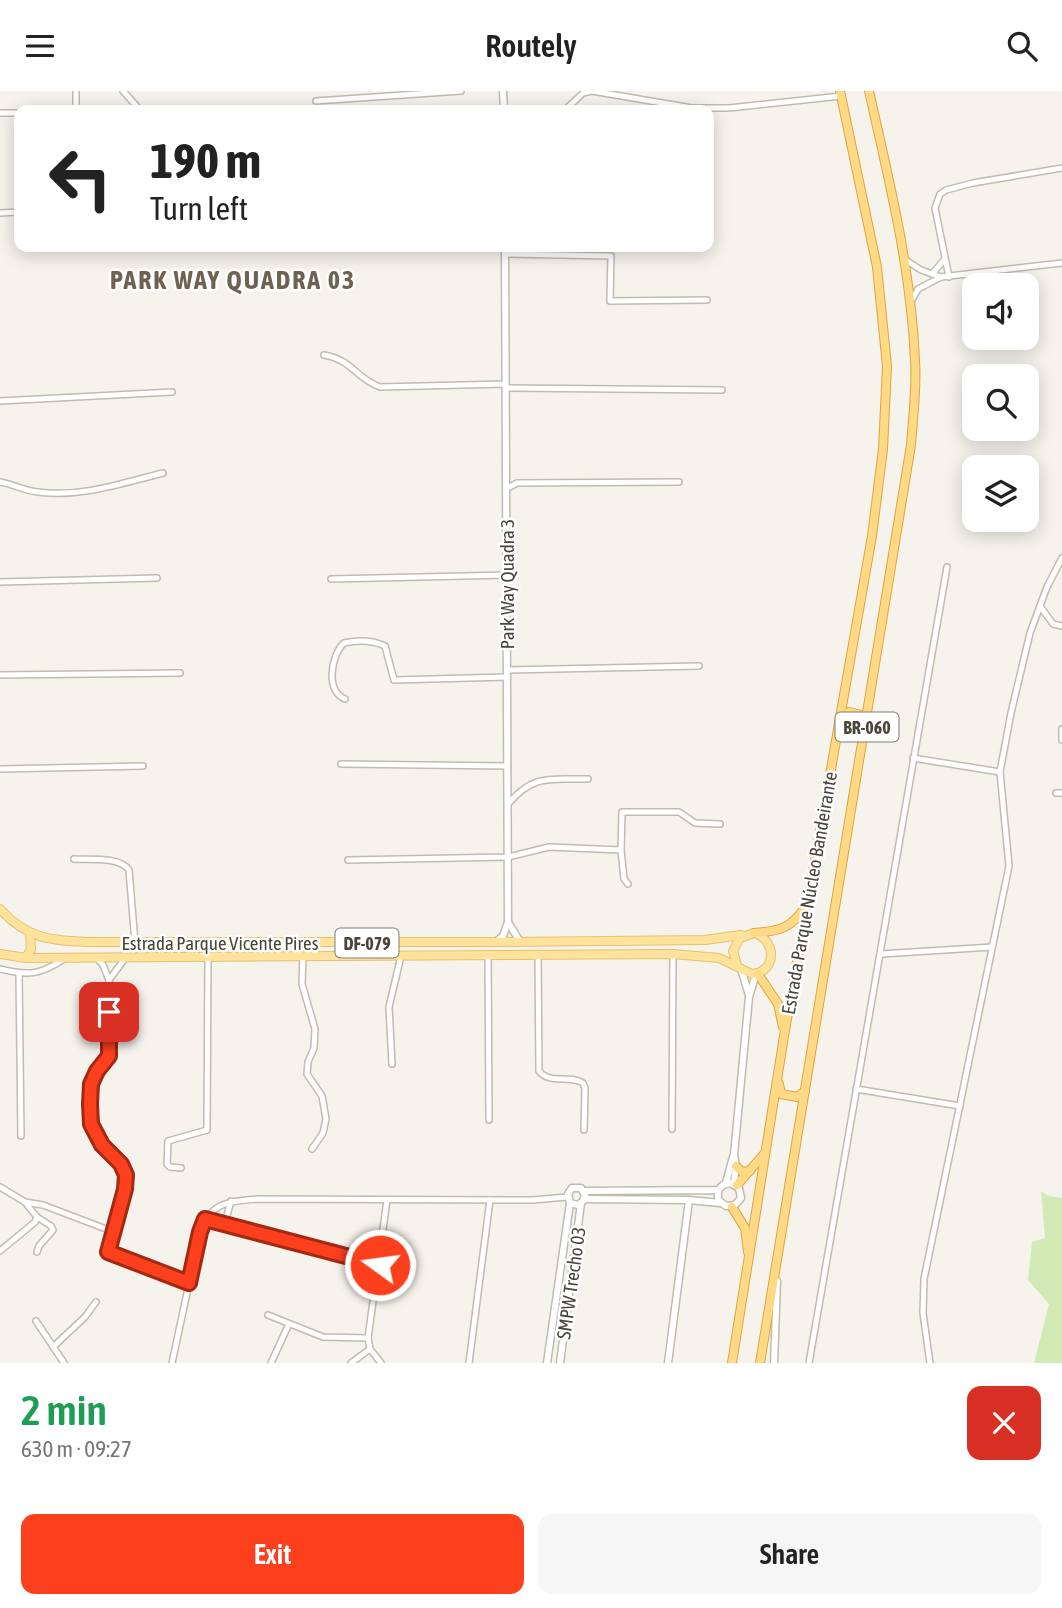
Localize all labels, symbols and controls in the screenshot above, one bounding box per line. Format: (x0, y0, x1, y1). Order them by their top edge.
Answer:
icon: menu (21, 27, 59, 65)
text: Routely (485, 27, 577, 64)
icon: search (1003, 27, 1041, 65)
text: 190 m (150, 132, 261, 188)
icon: left (35, 133, 126, 224)
text: Turn left (150, 190, 248, 227)
district label: PARK WAY QUADRA 03 (110, 265, 356, 295)
map controls (962, 273, 1039, 532)
button: sound (962, 273, 1039, 350)
button: search (962, 364, 1039, 441)
button: layers (962, 455, 1039, 532)
street label: Park Way Quadra 3 (496, 519, 518, 649)
road number: BR-060 (836, 713, 898, 741)
street label: Estrada Parque Núcleo Bandeirante (777, 770, 841, 1016)
road number: DF-079 (336, 929, 398, 957)
street label: Estrada Parque Vicente Pires (122, 932, 319, 954)
pin (79, 982, 139, 1042)
icon: arrive (90, 993, 128, 1031)
street label: SMPW Trecho 03 (552, 1225, 590, 1341)
position arrow (343, 1228, 417, 1302)
text: 2 min (21, 1386, 107, 1434)
button: close (967, 1386, 1041, 1460)
text: 630 m · 09:27 (21, 1436, 132, 1462)
button: Exit (21, 1514, 524, 1594)
button: Share (538, 1514, 1041, 1594)

